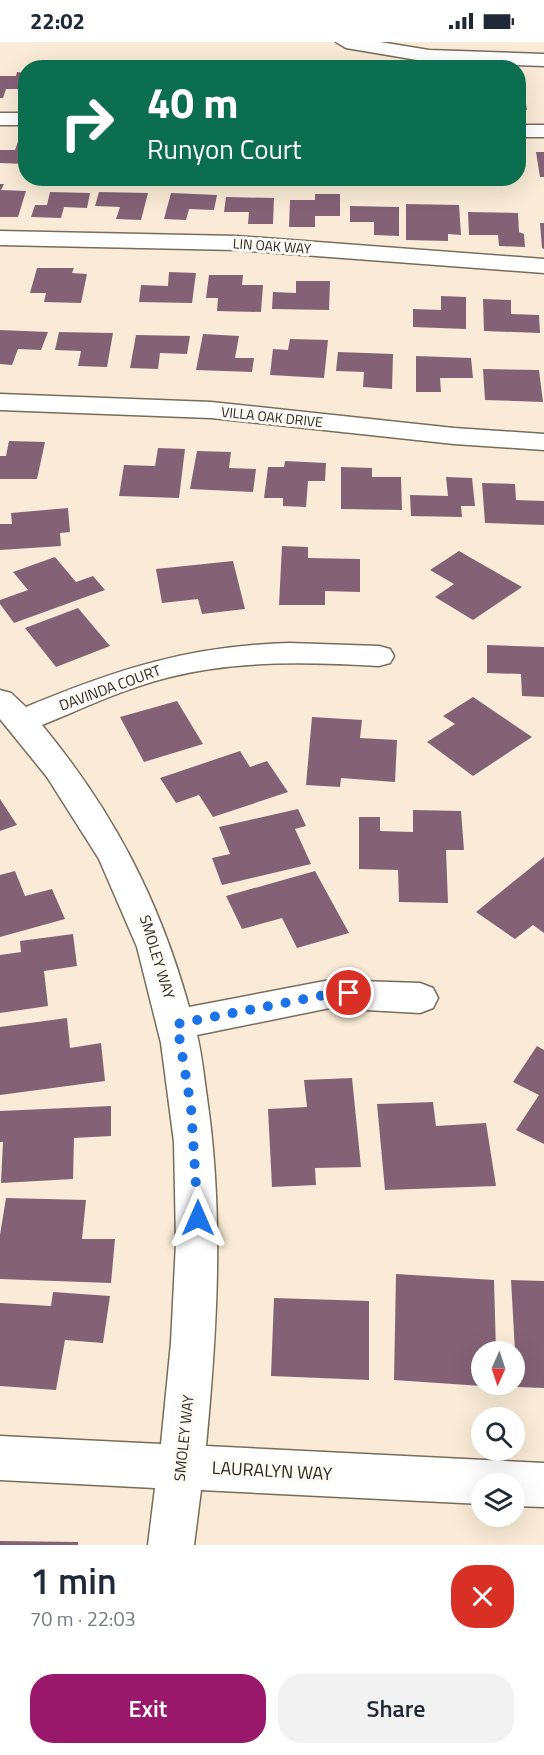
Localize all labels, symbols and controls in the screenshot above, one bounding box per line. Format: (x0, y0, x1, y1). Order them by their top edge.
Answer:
text: 22:02 (30, 4, 85, 38)
text: 40 m (147, 70, 239, 134)
icon: right (48, 84, 126, 162)
text: Runyon Court (147, 128, 302, 169)
street label: LIN OAK WAY (232, 232, 312, 259)
street label: VILLA OAK DRIVE (220, 401, 324, 432)
street label: DAVINDA COURT (56, 658, 164, 717)
street label: SMOLEY WAY (134, 912, 181, 1002)
pin (323, 967, 374, 1018)
icon: arrive (332, 976, 365, 1009)
position arrow (166, 1186, 230, 1250)
north arrow (471, 1341, 525, 1395)
map controls (471, 1341, 525, 1527)
street label: SMOLEY WAY (168, 1394, 199, 1482)
button: search (471, 1407, 525, 1461)
street label: LAURALYN WAY (211, 1454, 333, 1487)
button: layers (471, 1473, 525, 1527)
text: 1 min (30, 1553, 117, 1608)
button: close (451, 1565, 514, 1628)
text: 70 m · 22:03 (30, 1603, 136, 1634)
button: Exit (30, 1674, 266, 1743)
button: Share (278, 1674, 514, 1743)

